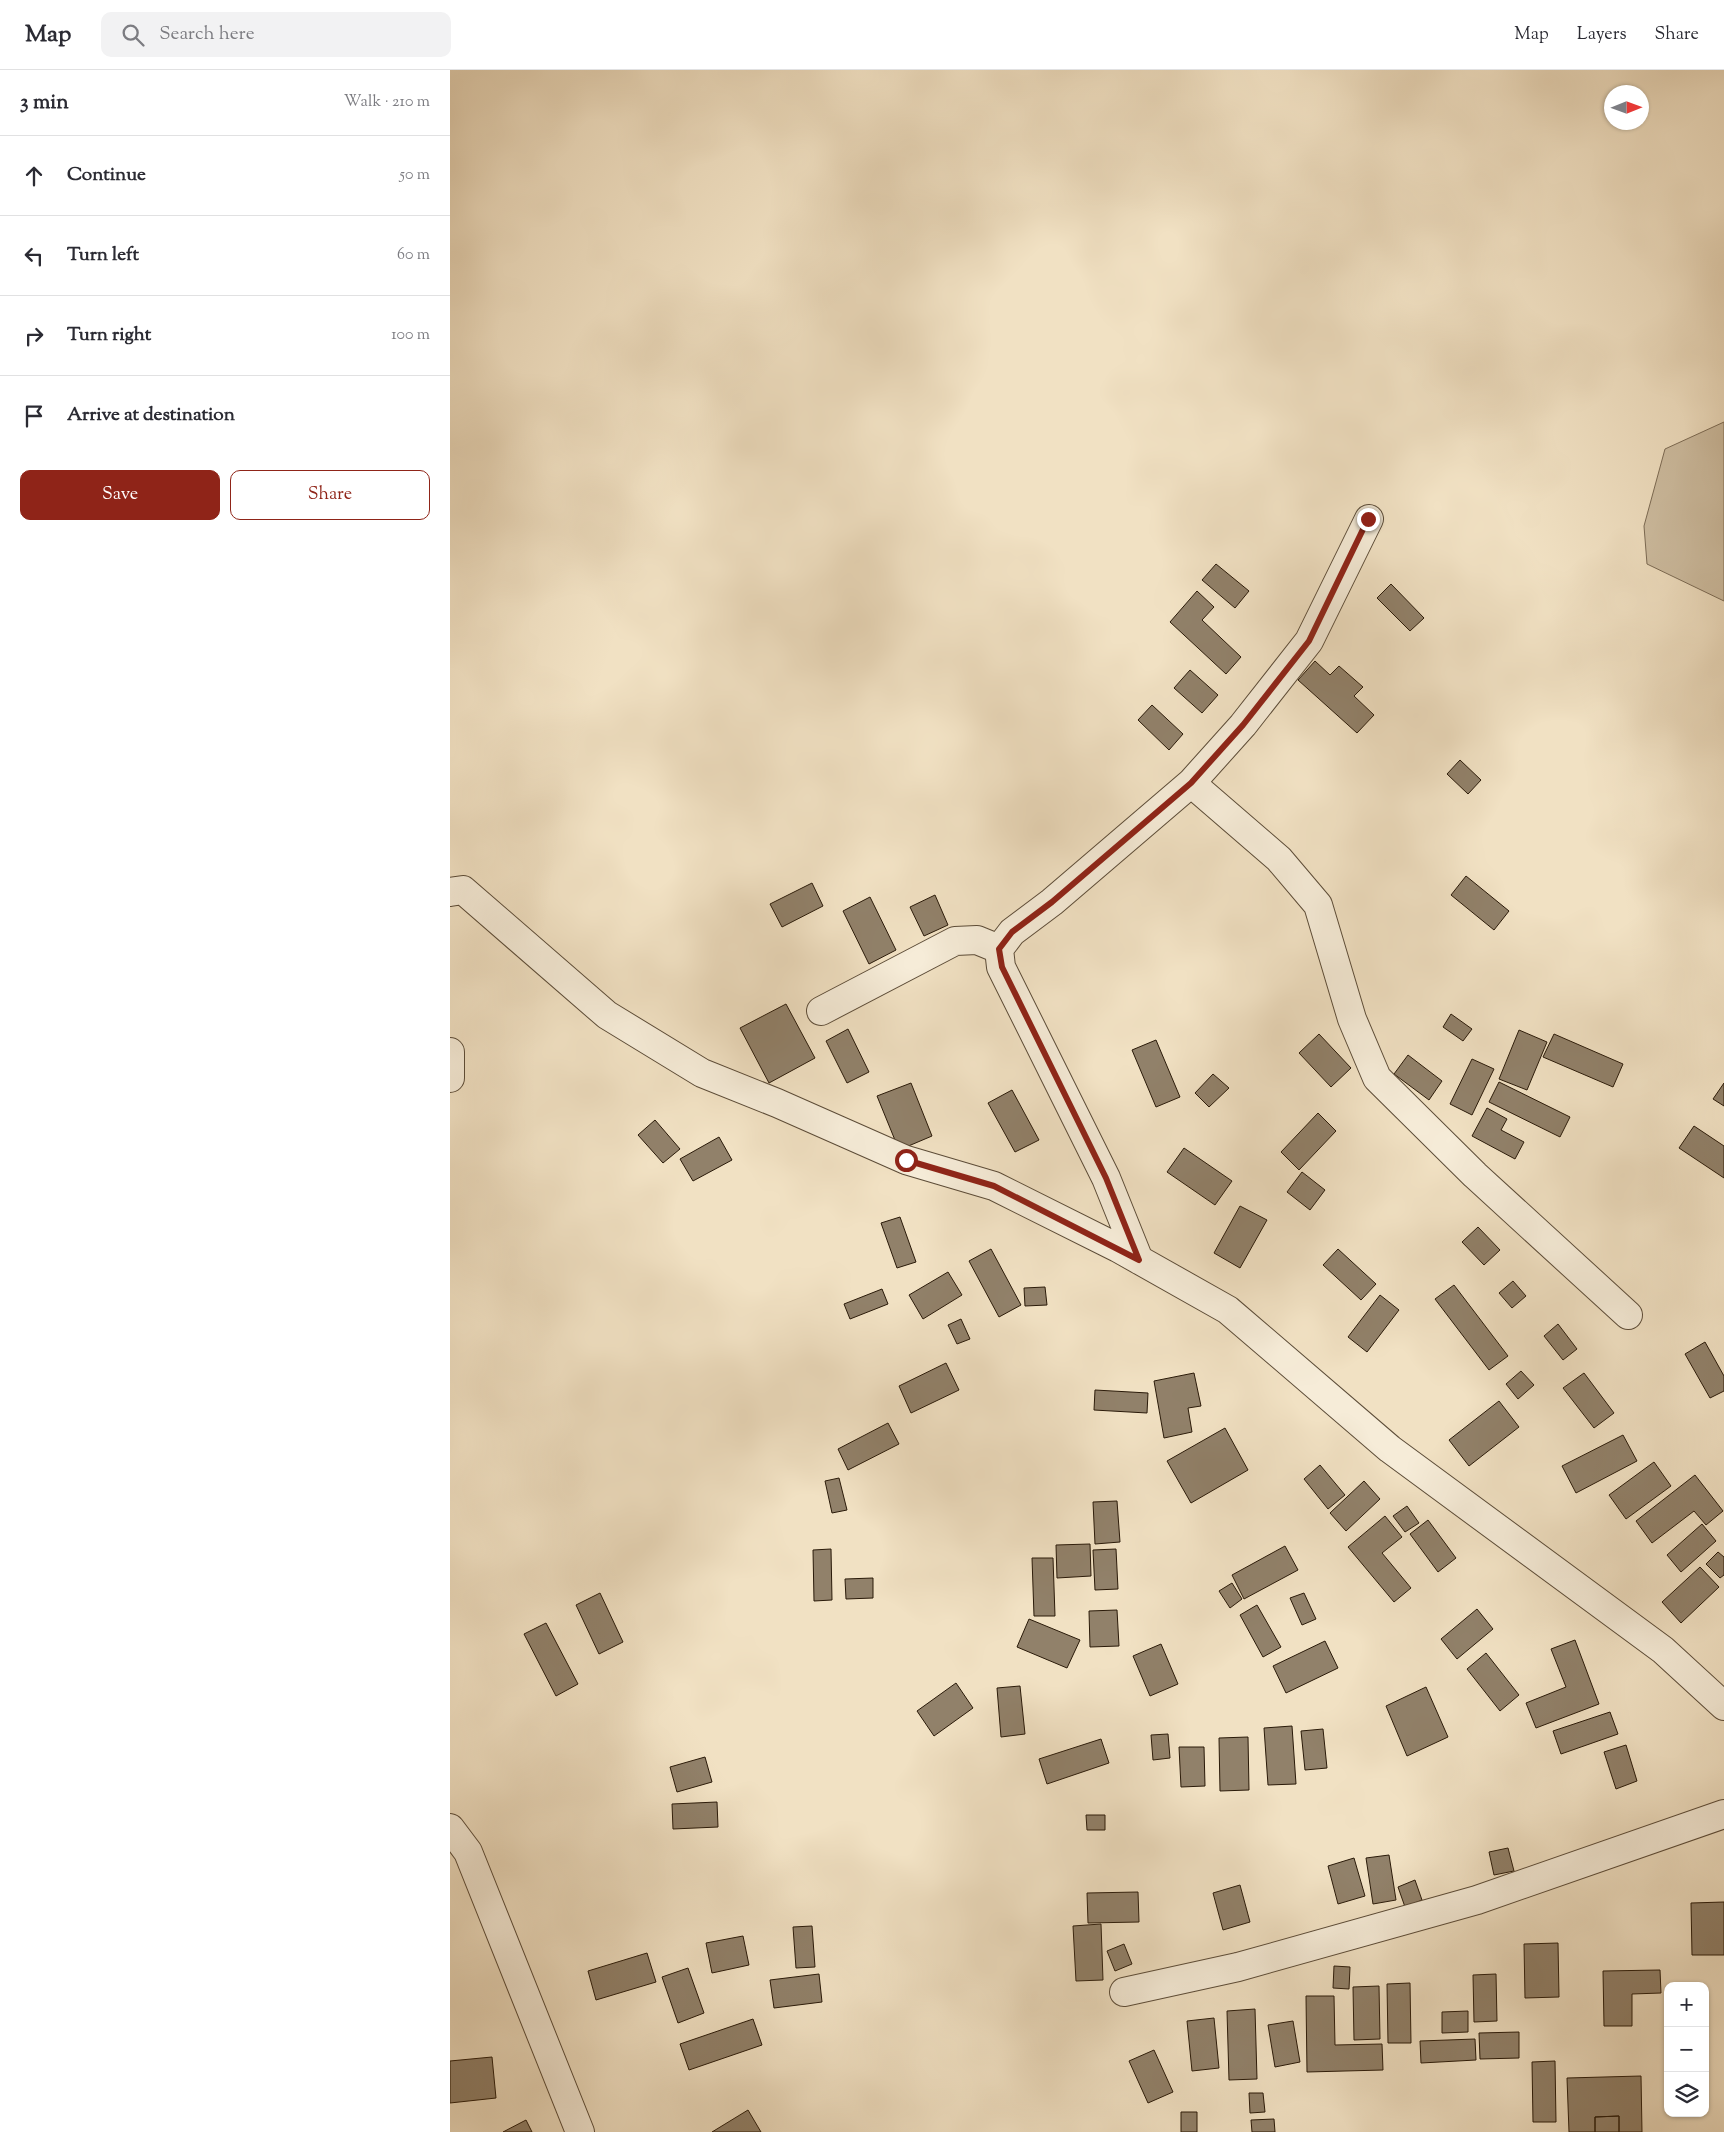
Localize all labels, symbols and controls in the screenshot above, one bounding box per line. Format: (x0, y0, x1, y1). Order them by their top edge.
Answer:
search box (101, 12, 451, 57)
text: Map (25, 18, 71, 52)
icon: search (119, 21, 147, 49)
text: Search here (159, 21, 255, 48)
text: Map (1514, 22, 1549, 48)
text: Layers (1577, 22, 1627, 48)
text: Share (1655, 22, 1699, 48)
north arrow (1604, 85, 1649, 130)
text: 3 min (20, 88, 69, 118)
text: Walk · 210 m (344, 91, 430, 114)
icon: ahead (20, 162, 48, 190)
text: Continue (67, 162, 146, 189)
text: 50 m (399, 164, 430, 187)
icon: left (20, 242, 48, 270)
text: Turn left (67, 242, 139, 269)
text: 60 m (397, 244, 430, 267)
icon: right (20, 322, 48, 350)
text: Turn right (67, 322, 151, 349)
text: 100 m (391, 324, 430, 347)
icon: arrive (20, 402, 48, 430)
text: Arrive at destination (67, 402, 235, 429)
button: Save (20, 470, 220, 520)
button: Share (230, 470, 430, 520)
route end (1357, 508, 1380, 531)
route start (895, 1149, 918, 1172)
map controls (1664, 1982, 1709, 2117)
button: + (1664, 1982, 1709, 2027)
button: − (1664, 2027, 1709, 2072)
button: layers (1664, 2072, 1709, 2117)

